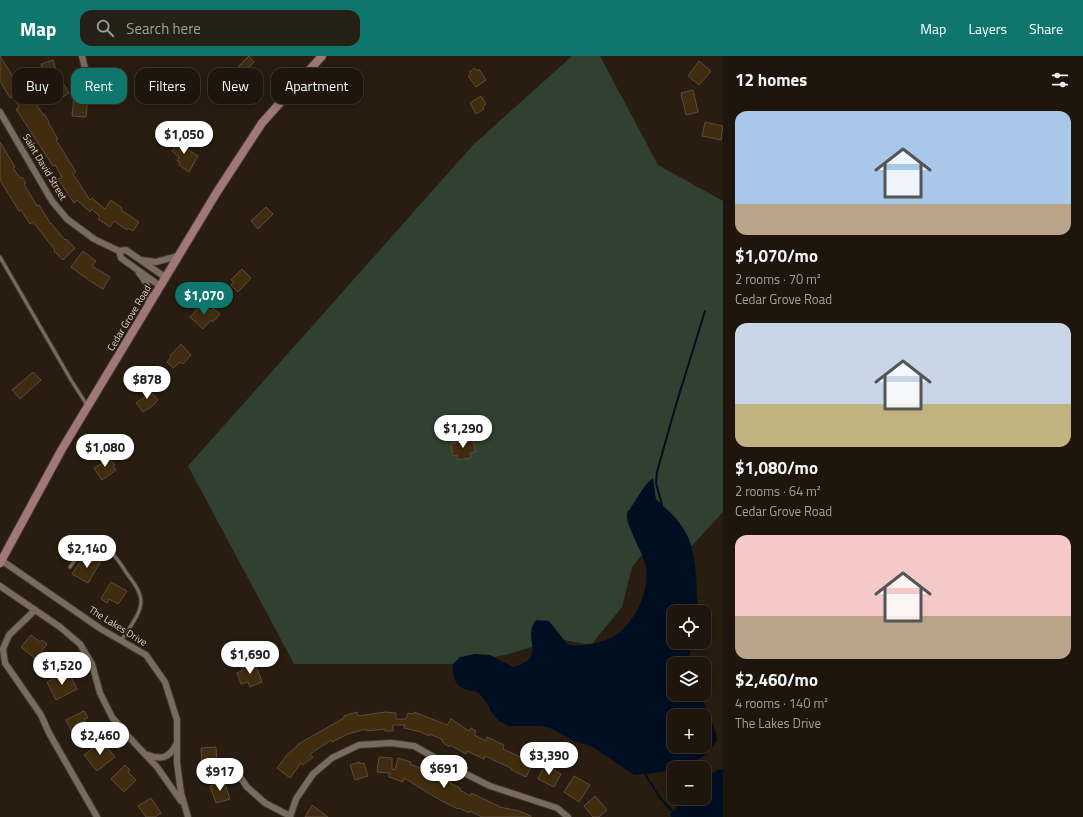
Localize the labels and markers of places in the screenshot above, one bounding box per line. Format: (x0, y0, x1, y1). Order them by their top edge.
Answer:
pin: $1,050 (151, 121, 217, 155)
pin: $1,070 (171, 282, 237, 316)
pin: $878 (123, 366, 171, 400)
pin: $1,290 (430, 415, 496, 449)
pin: $1,080 (72, 434, 138, 468)
pin: $2,140 (54, 535, 120, 569)
pin: $1,690 (217, 641, 283, 675)
pin: $1,520 (29, 652, 95, 686)
pin: $2,460 (67, 722, 133, 756)
pin: $3,390 (516, 742, 582, 776)
pin: $691 (420, 755, 468, 789)
pin: $917 (196, 758, 244, 792)

